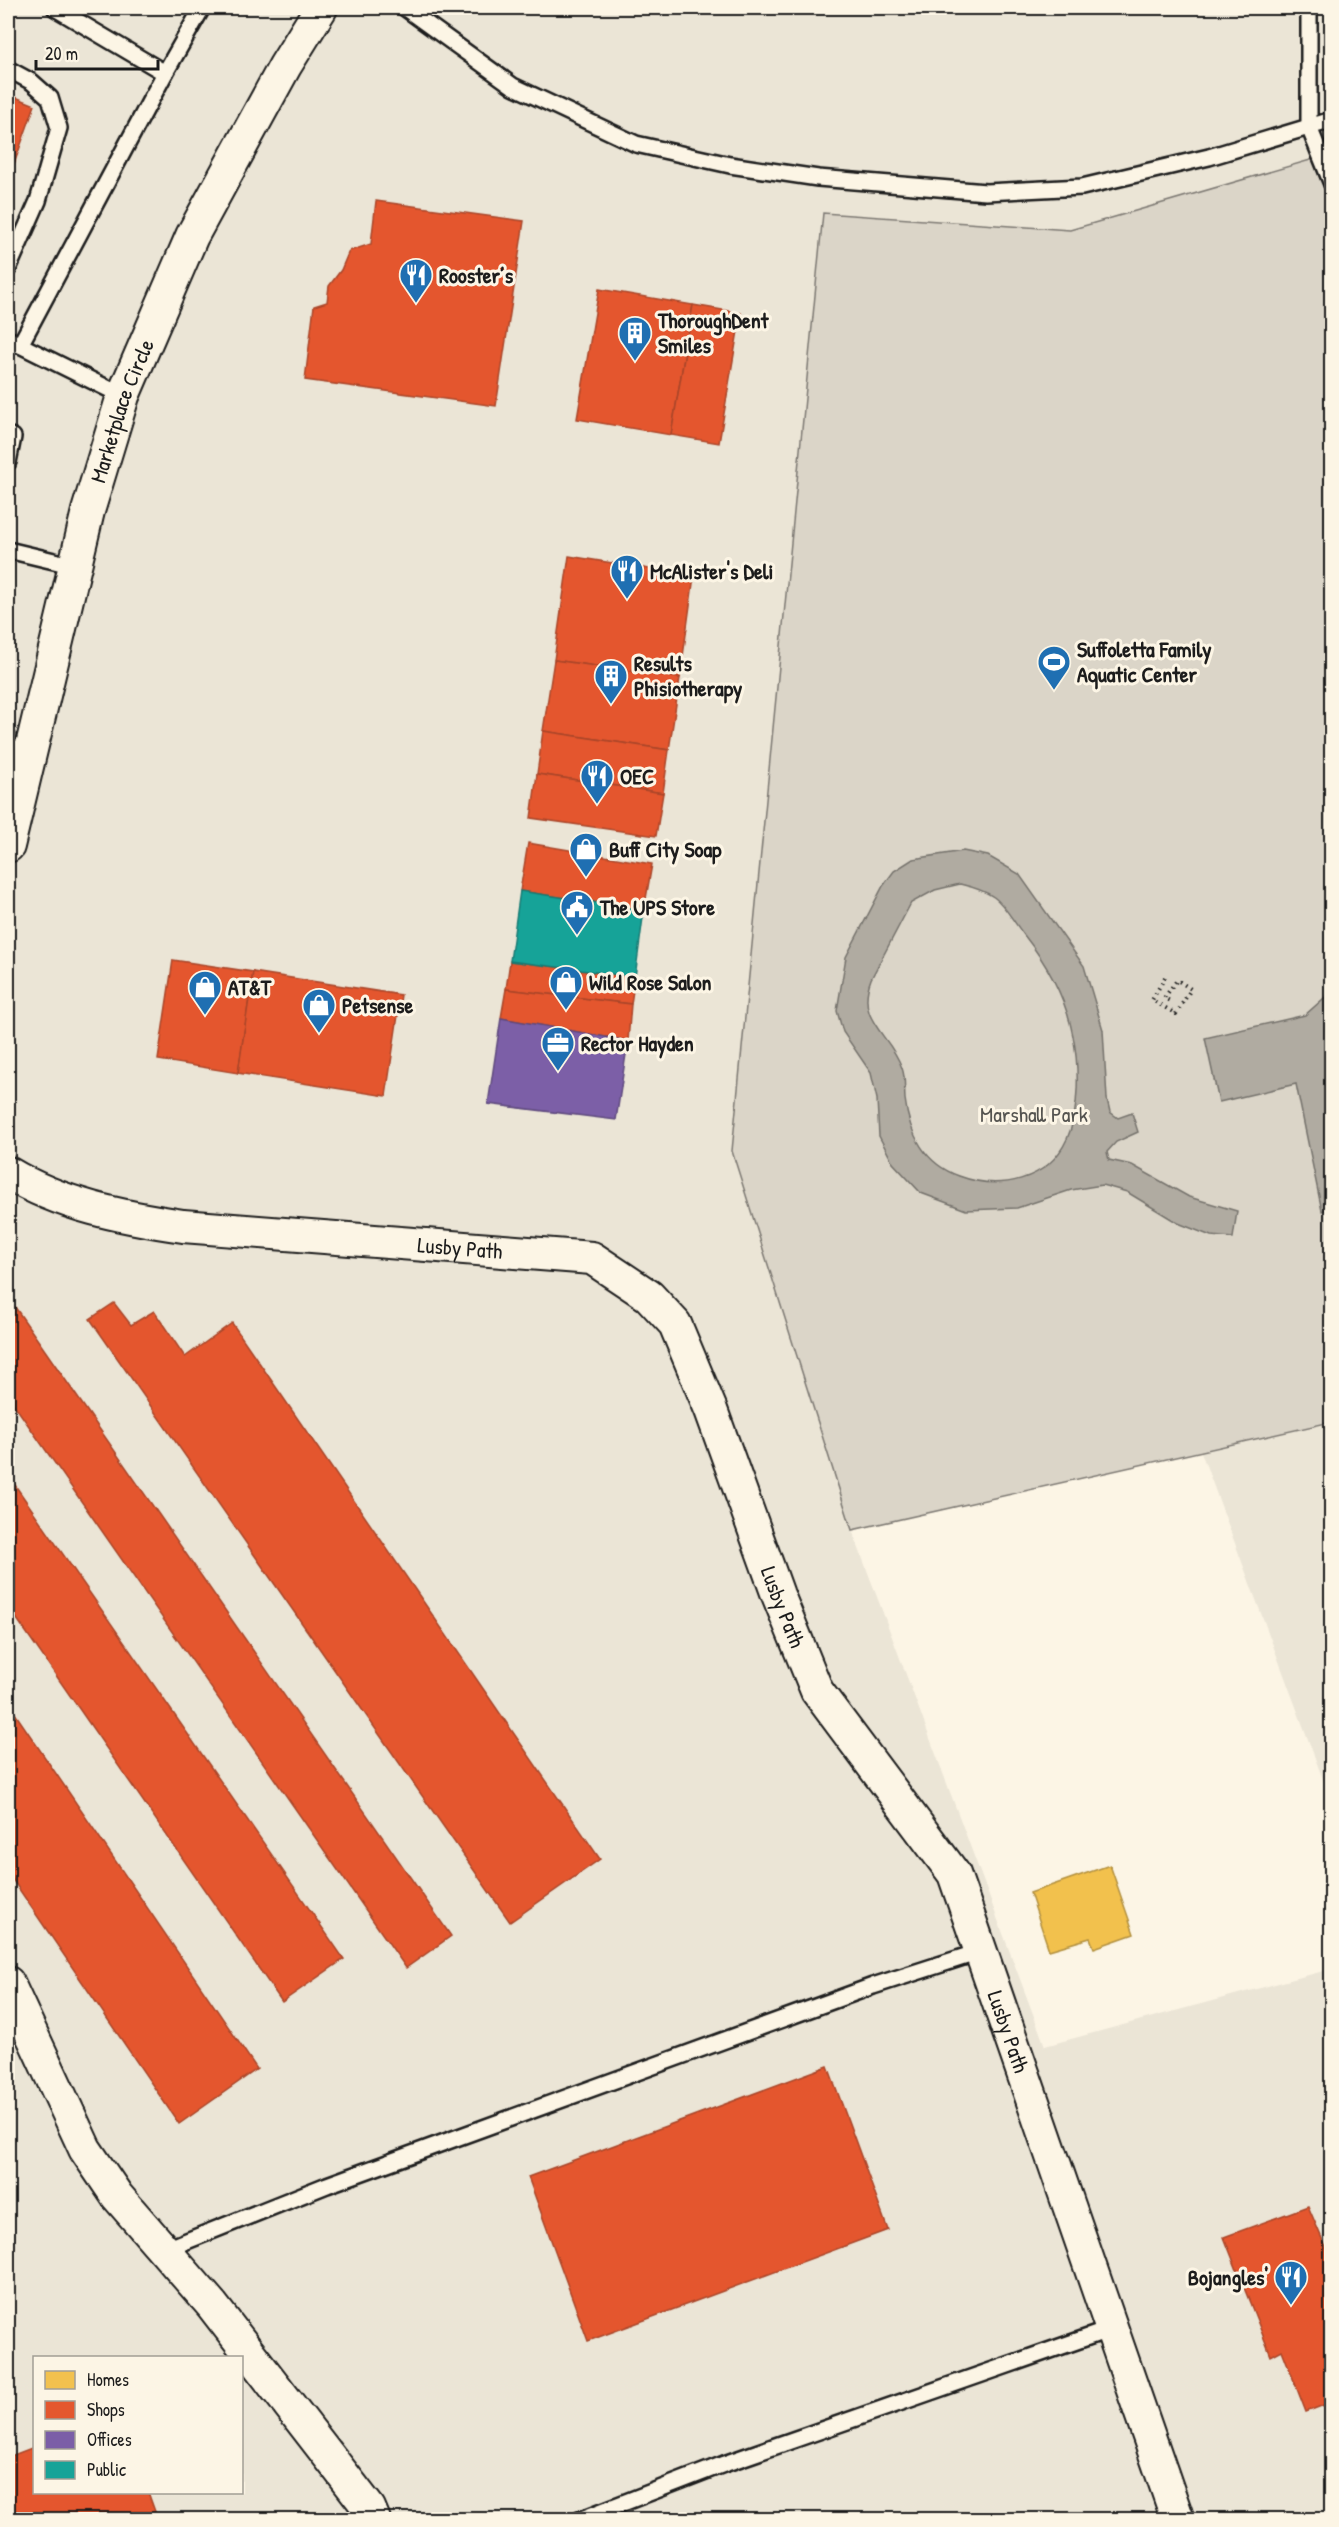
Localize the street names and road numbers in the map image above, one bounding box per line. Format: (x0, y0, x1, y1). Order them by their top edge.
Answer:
street label: Marketplace Circle (82, 334, 161, 486)
street label: Lusby Path (417, 1229, 504, 1266)
street label: Lusby Path (754, 1562, 813, 1652)
street label: Lusby Path (981, 1986, 1037, 2077)

